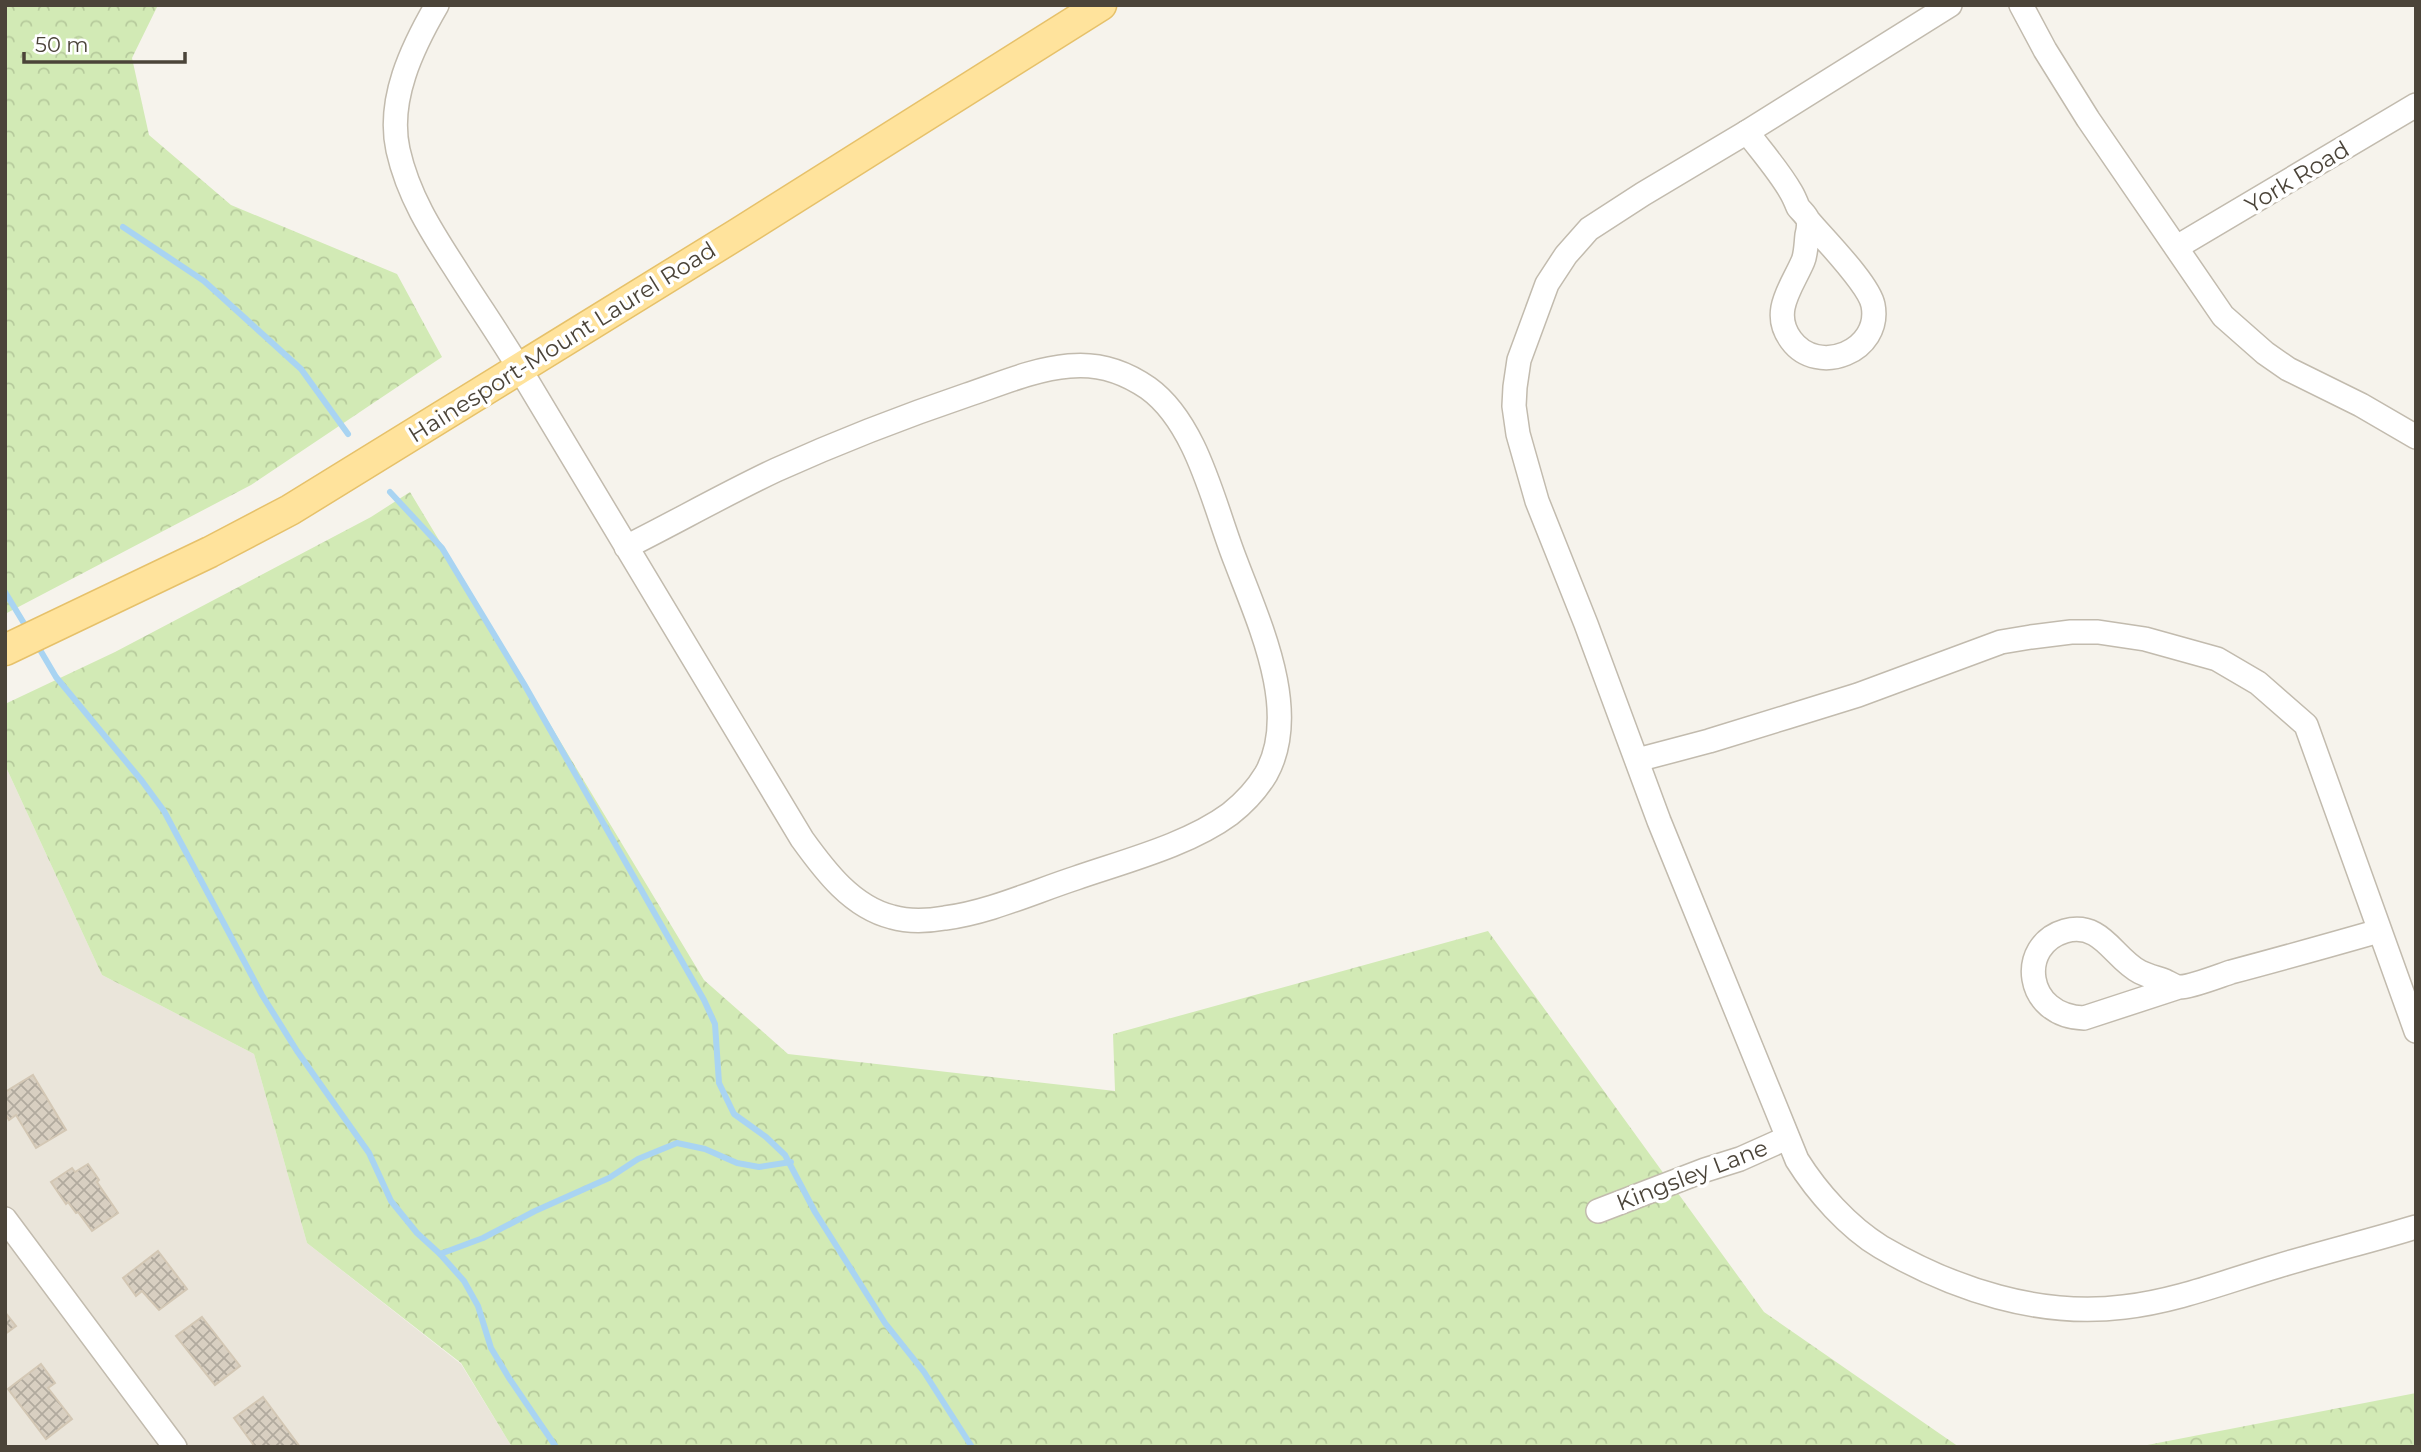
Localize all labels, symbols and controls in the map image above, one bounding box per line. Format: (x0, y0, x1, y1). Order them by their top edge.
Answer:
scale bar (24, 21, 186, 65)
text: 50 m (35, 32, 89, 57)
street label: York Road (2240, 135, 2354, 219)
street label: Hainesport-Mount Laurel Road (403, 236, 721, 448)
street label: Kingsley Lane (1612, 1133, 1772, 1217)

